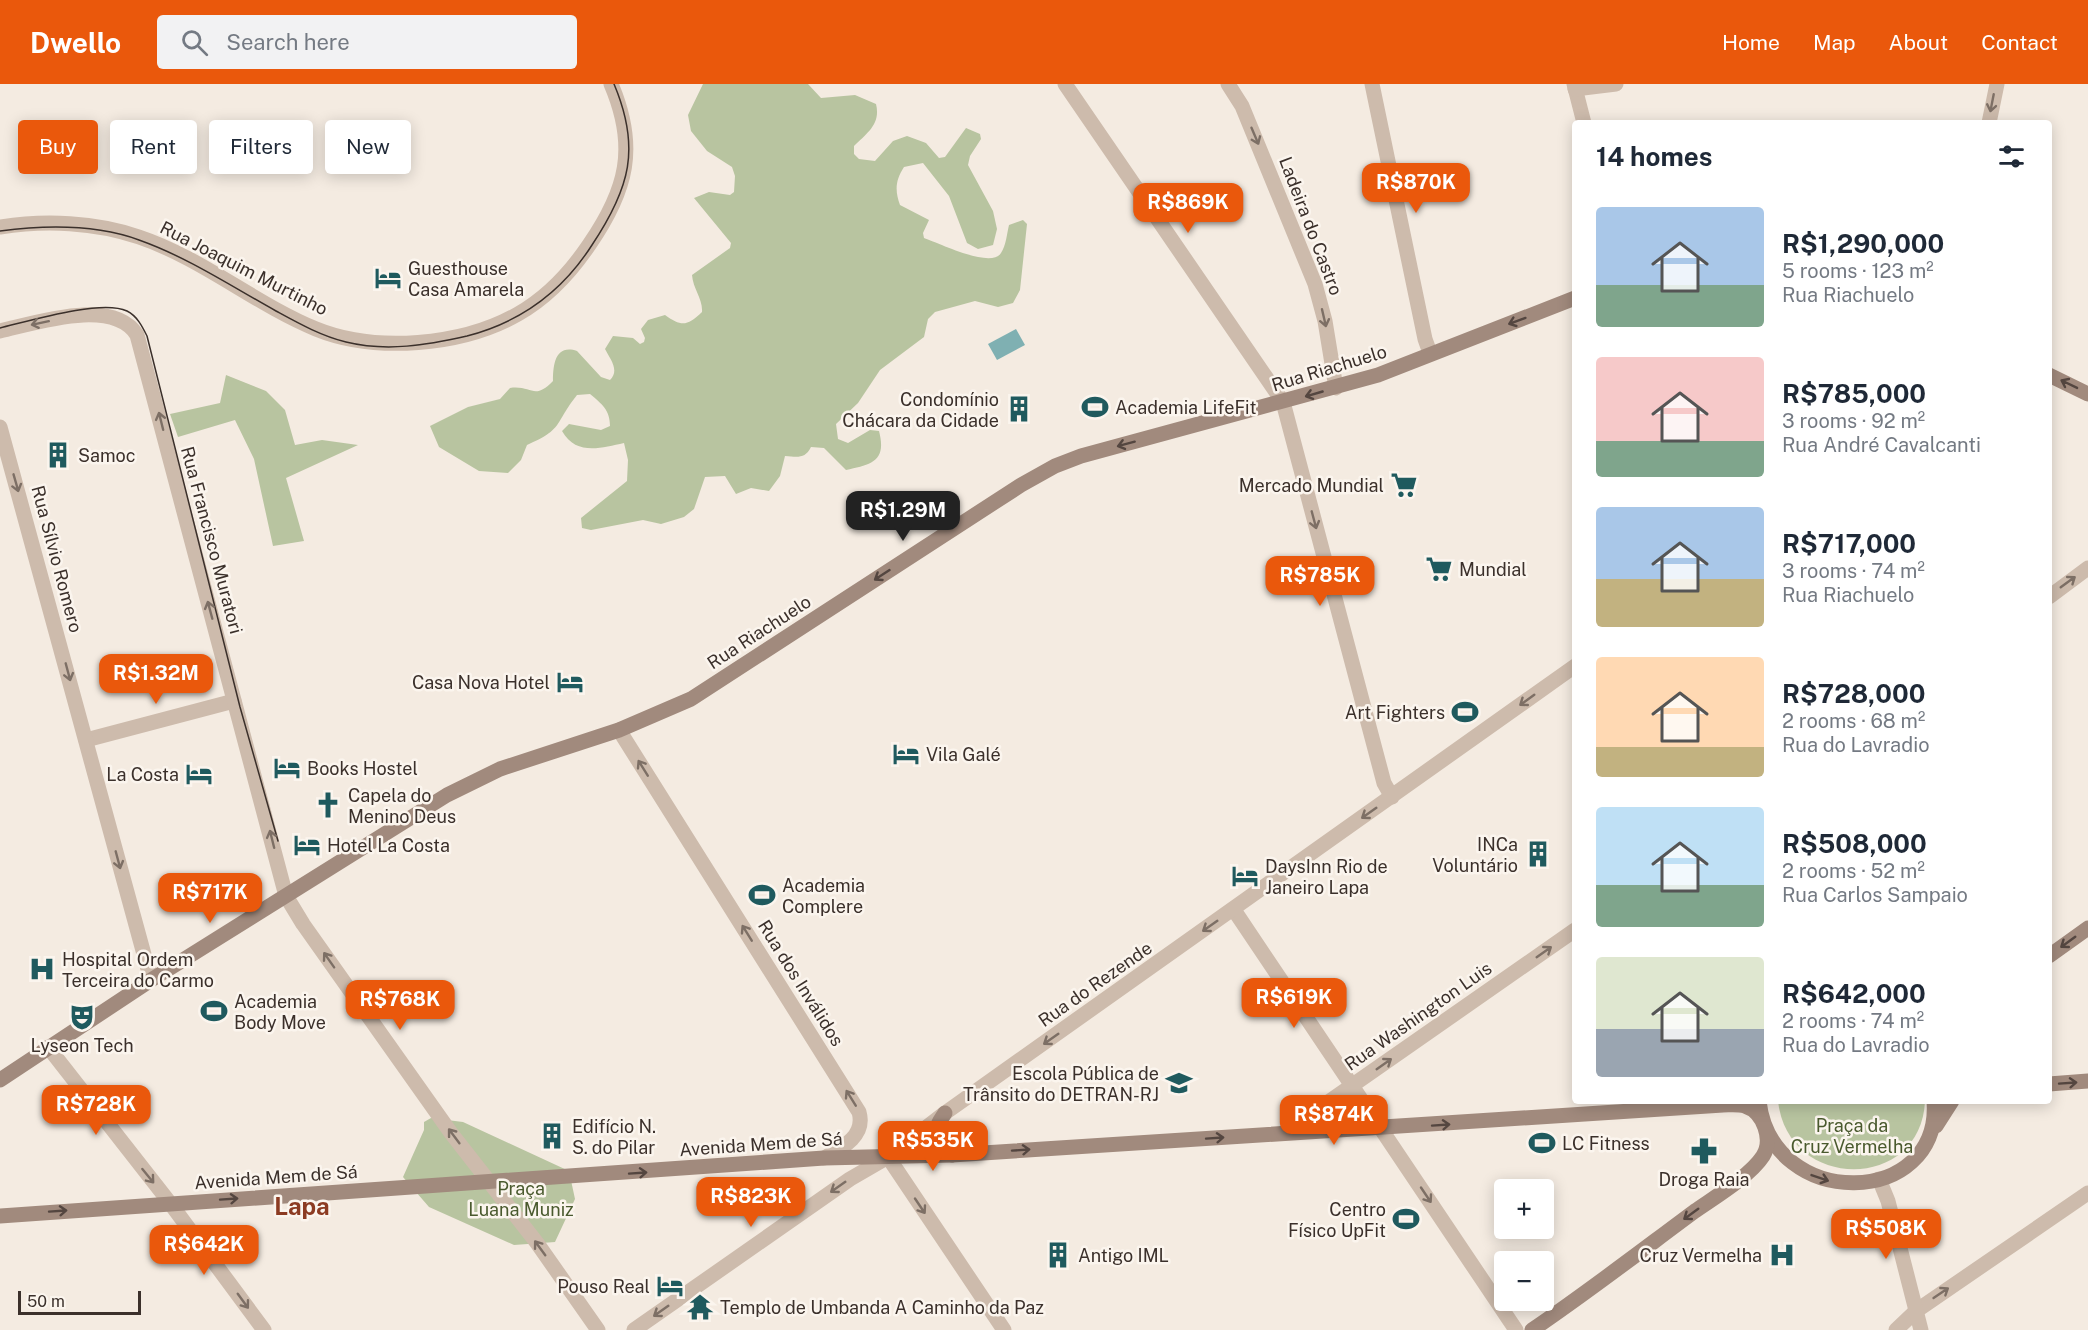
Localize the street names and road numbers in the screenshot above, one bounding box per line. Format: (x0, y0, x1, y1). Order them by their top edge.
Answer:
street label: Ladeira do Castro (1275, 154, 1347, 298)
street label: Rua Joaquim Murtinho (157, 217, 331, 319)
street label: Rua Riachuelo (1269, 341, 1389, 395)
street label: Rua Francisco Muratori (177, 444, 247, 636)
street label: Rua Sílvio Romero (27, 483, 87, 635)
street label: Rua Riachuelo (703, 591, 815, 673)
street label: Rua dos Inválidos (754, 916, 848, 1050)
street label: Rua do Rezende (1034, 937, 1156, 1031)
street label: Rua Washington Luis (1340, 957, 1496, 1075)
street label: Avenida Mem de Sá (679, 1128, 843, 1160)
street label: Avenida Mem de Sá (194, 1161, 358, 1193)

